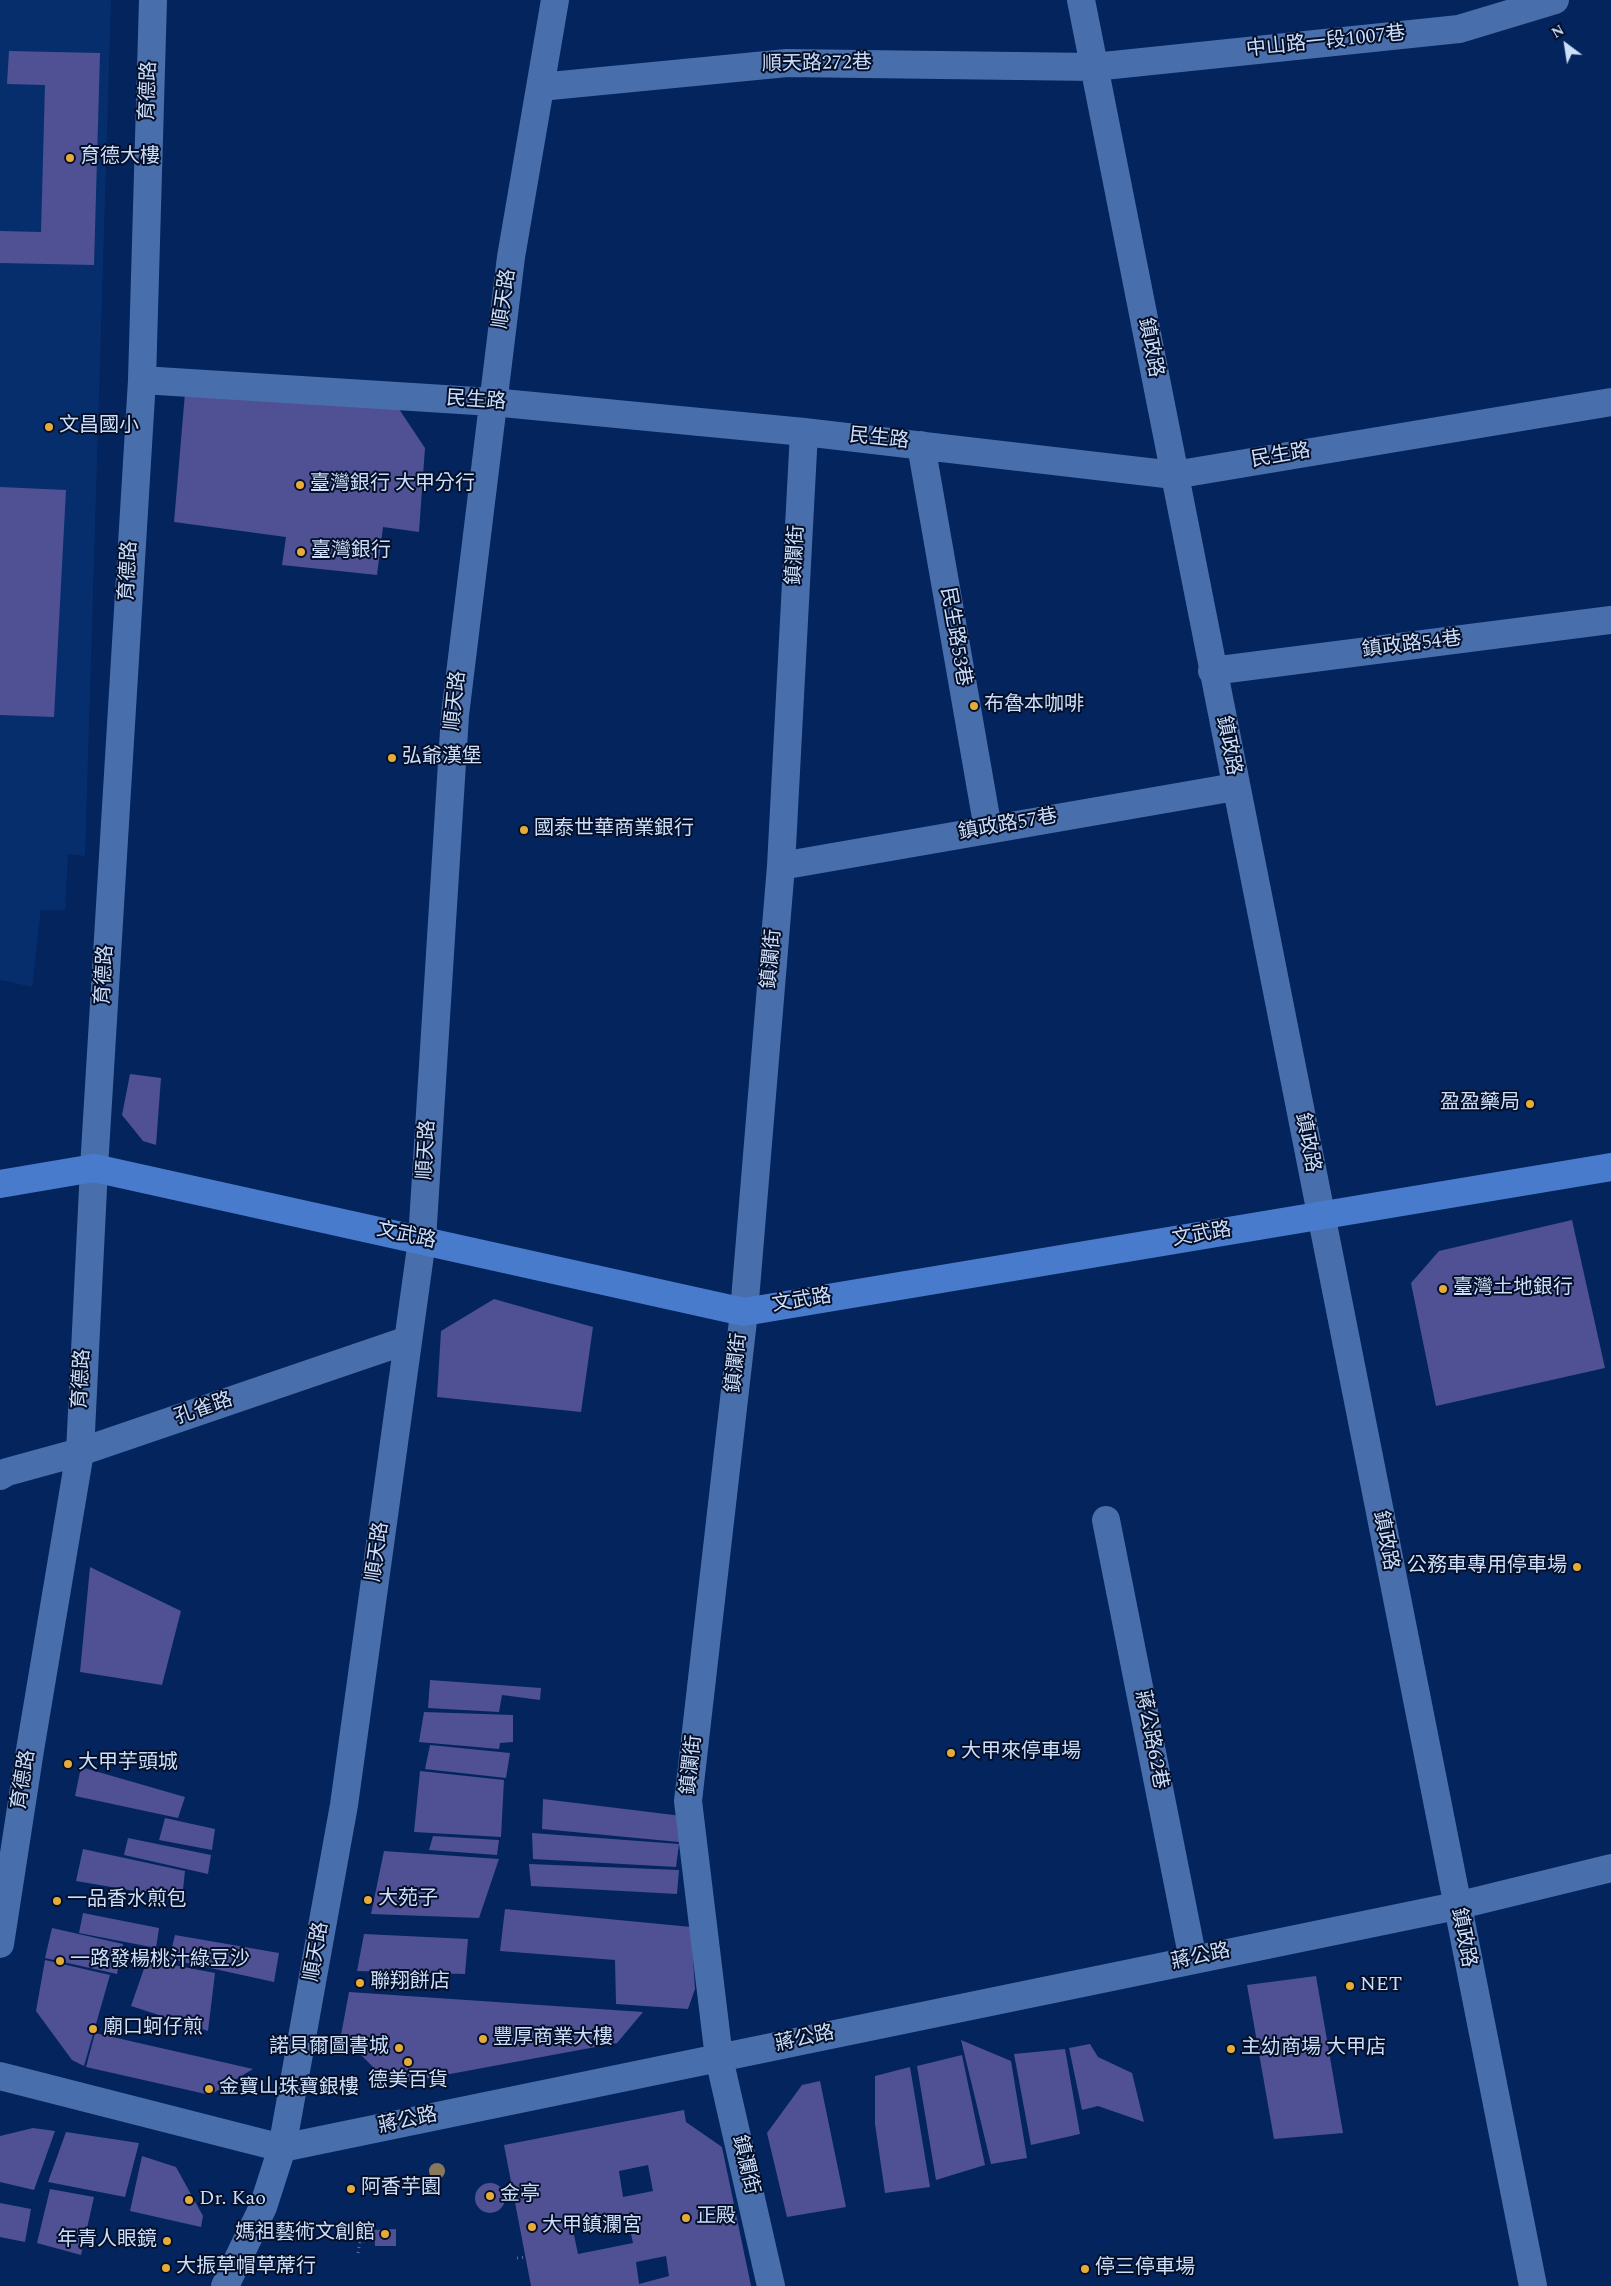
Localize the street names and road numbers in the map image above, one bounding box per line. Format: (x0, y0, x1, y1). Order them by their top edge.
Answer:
street label: 中山路一段1007巷 (1245, 23, 1407, 63)
street label: 順天路272巷 (762, 52, 872, 78)
street label: 育德路 (137, 61, 163, 121)
street label: 順天路 (490, 268, 522, 330)
street label: 鎮政路 (1131, 316, 1167, 380)
street label: 民生路 (445, 388, 507, 416)
street label: 民生路 (848, 425, 910, 455)
street label: 民生路 (1249, 440, 1313, 474)
street label: 鎮瀾街 (783, 524, 811, 586)
street label: 育德路 (116, 540, 144, 602)
street label: 民生路53巷 (933, 586, 975, 688)
street label: 鎮政路54巷 (1361, 628, 1463, 664)
street label: 順天路 (442, 670, 472, 732)
street label: 鎮政路 (1209, 714, 1245, 778)
street label: 鎮政路57巷 (957, 805, 1059, 847)
street label: 鎮瀾街 (758, 928, 788, 990)
street label: 育德路 (92, 944, 120, 1006)
street label: 鎮政路 (1288, 1111, 1324, 1175)
street label: 順天路 (414, 1119, 442, 1181)
street label: 文武路 (374, 1219, 438, 1255)
street label: 文武路 (1170, 1219, 1234, 1253)
street label: 文武路 (770, 1285, 834, 1319)
street label: 鎮瀾街 (723, 1332, 753, 1394)
street label: 育德路 (69, 1348, 97, 1410)
street label: 孔雀路 (172, 1389, 236, 1431)
street label: 鎮政路 (1366, 1509, 1402, 1573)
street label: 順天路 (363, 1521, 395, 1583)
street label: 蔣公路62巷 (1129, 1689, 1171, 1791)
street label: 鎮瀾街 (678, 1734, 708, 1796)
street label: 育德路 (8, 1748, 42, 1812)
street label: 鎮政路 (1444, 1906, 1480, 1970)
street label: 順天路 (301, 1920, 335, 1984)
street label: 蔣公路 (1169, 1940, 1233, 1976)
street label: 蔣公路 (773, 2022, 837, 2058)
street label: 蔣公路 (376, 2104, 440, 2140)
street label: 鎮瀾街 (726, 2133, 762, 2197)

